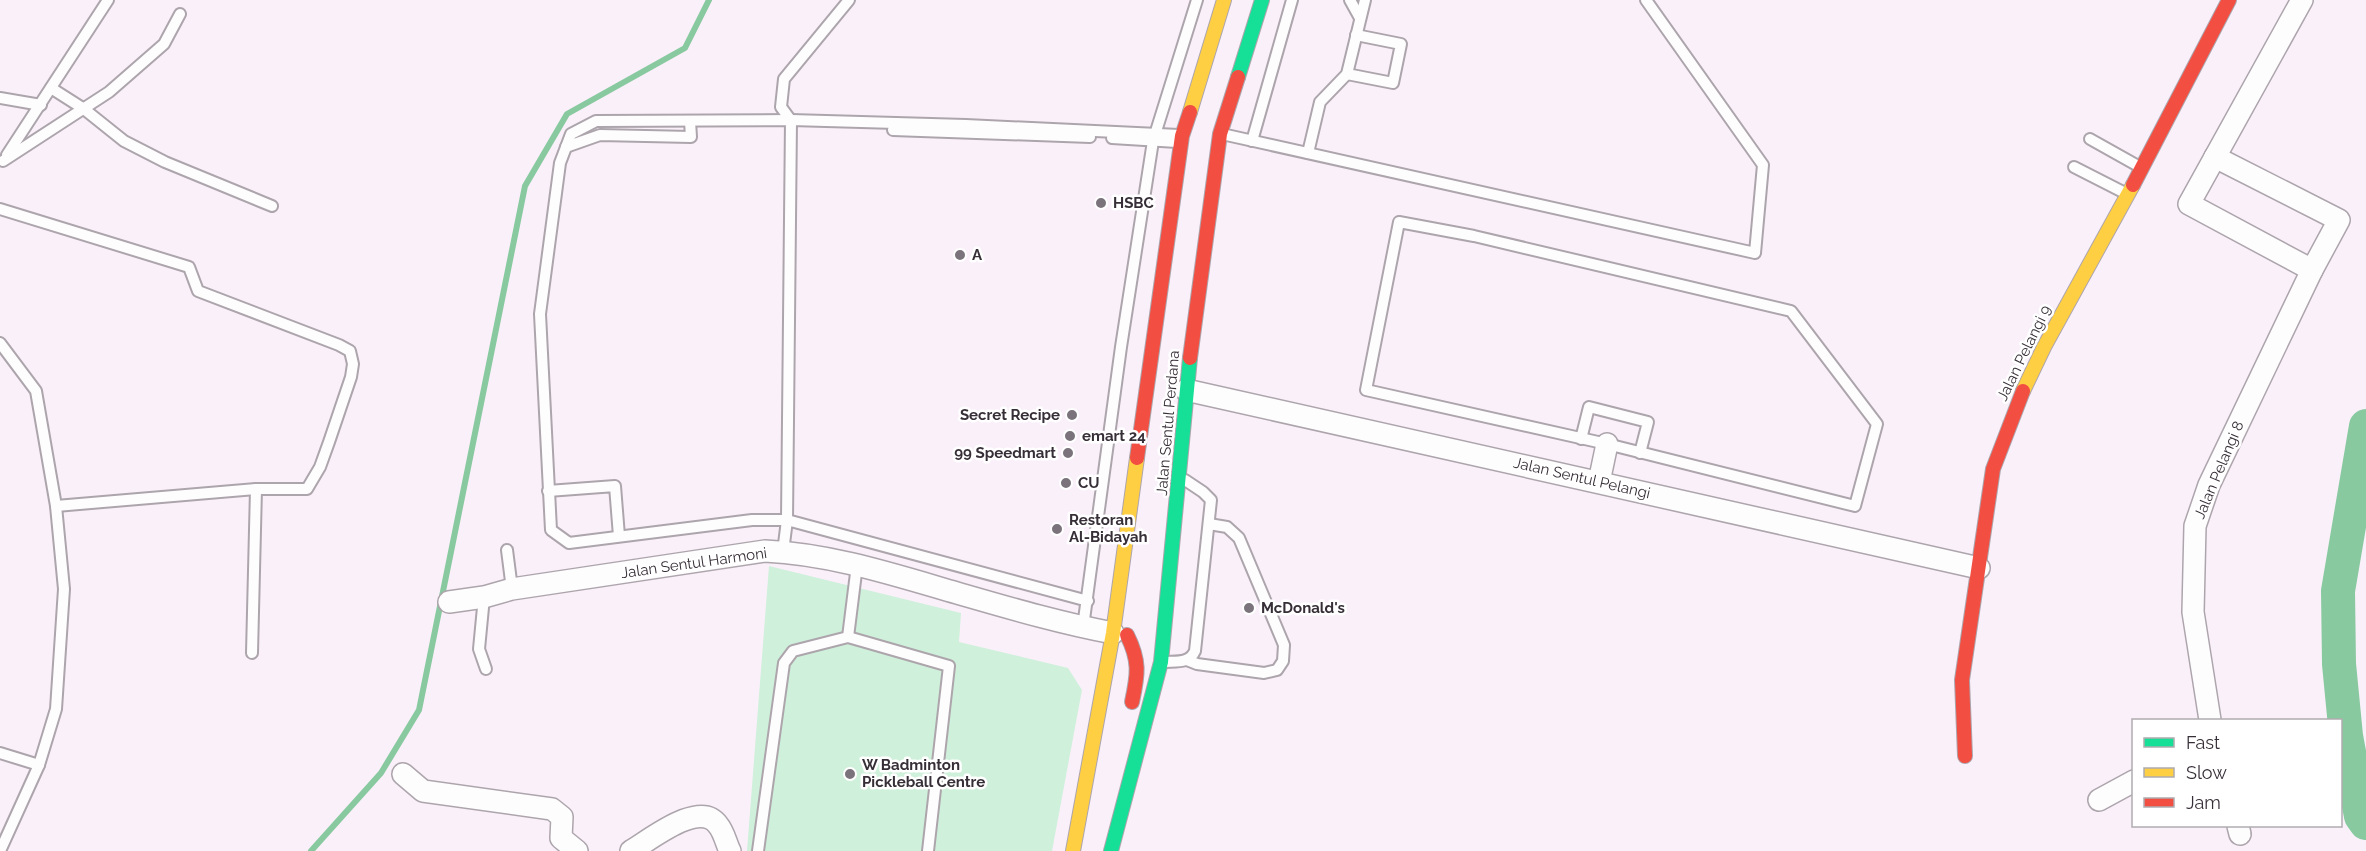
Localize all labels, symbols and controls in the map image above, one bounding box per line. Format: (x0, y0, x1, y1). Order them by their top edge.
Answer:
place label: HSBC (1113, 194, 1154, 212)
marker: HSBC (1094, 196, 1108, 210)
place label: A (972, 246, 983, 264)
marker: A (953, 248, 967, 262)
street label: Jalan Pelangi 9 (1993, 302, 2055, 404)
street label: Jalan Sentul Perdana (1153, 350, 1183, 496)
place label: Secret Recipe (960, 406, 1060, 424)
marker: Secret Recipe (1065, 408, 1079, 422)
street label: Jalan Pelangi 8 (2190, 418, 2248, 522)
place label: emart 24 (1082, 427, 1146, 445)
marker: emart 24 (1063, 429, 1077, 443)
place label: 99 Speedmart (954, 444, 1056, 462)
marker: 99 Speedmart (1061, 446, 1075, 460)
street label: Jalan Sentul Pelangi (1512, 454, 1652, 502)
place label: CU (1078, 474, 1100, 492)
marker: CU (1059, 476, 1073, 490)
place label: Restoran Al-Bidayah (1069, 511, 1148, 546)
marker: Restoran Al-Bidayah (1050, 522, 1064, 536)
street label: Jalan Sentul Harmoni (620, 544, 768, 582)
place label: McDonald's (1261, 599, 1345, 617)
marker: McDonald's (1242, 601, 1256, 615)
legend (2132, 719, 2342, 827)
text: Fast (2186, 732, 2220, 753)
place label: W Badminton Pickleball Centre (862, 756, 985, 791)
text: Slow (2186, 762, 2227, 783)
marker: W Badminton Pickleball Centre (843, 767, 857, 781)
text: Jam (2186, 792, 2221, 813)

